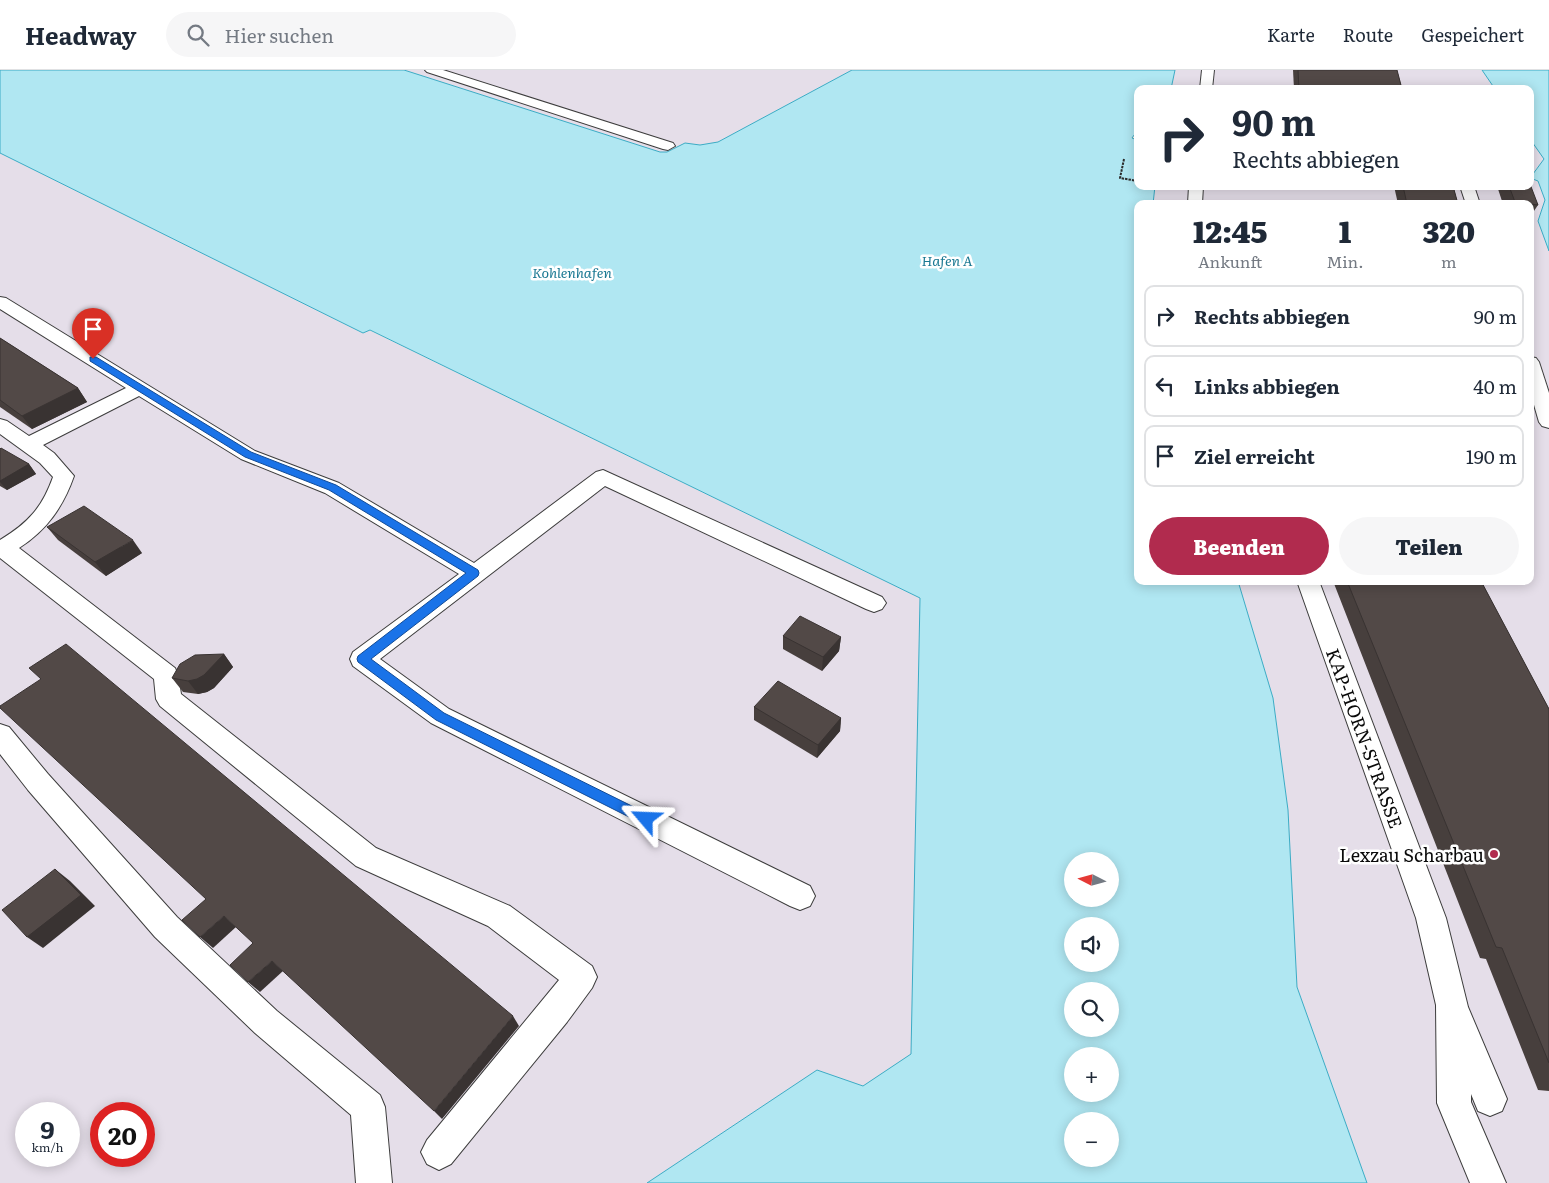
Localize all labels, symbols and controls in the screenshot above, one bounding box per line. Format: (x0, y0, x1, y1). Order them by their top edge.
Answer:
search box (166, 12, 516, 57)
text: Headway (25, 17, 136, 52)
icon: search (184, 21, 212, 49)
text: Hier suchen (224, 21, 334, 49)
text: Karte (1267, 21, 1315, 48)
text: Route (1343, 21, 1393, 48)
text: Gespeichert (1421, 21, 1524, 48)
text: 90 m (1232, 95, 1316, 147)
icon: right (1149, 105, 1214, 170)
text: Rechts abbiegen (1232, 142, 1400, 175)
text: 12:45 (1193, 208, 1267, 252)
text: 1 (1339, 208, 1351, 252)
text: 320 (1423, 208, 1475, 252)
text: Ankunft (1198, 249, 1262, 273)
text: Min. (1326, 249, 1364, 273)
text: m (1441, 249, 1457, 273)
water label: Hafen A (922, 250, 973, 270)
water label: Kohlenhafen (532, 262, 612, 282)
icon: right (1151, 302, 1179, 330)
text: Rechts abbiegen (1194, 302, 1350, 330)
text: 90 m (1474, 302, 1517, 330)
pin (72, 308, 114, 359)
icon: arrive (79, 315, 107, 343)
icon: left (1151, 372, 1179, 400)
text: Links abbiegen (1194, 372, 1340, 400)
text: 40 m (1473, 372, 1517, 400)
icon: arrive (1151, 442, 1179, 470)
text: Ziel erreicht (1194, 442, 1315, 470)
text: 190 m (1466, 442, 1517, 470)
button: Beenden (1149, 517, 1329, 575)
button: Teilen (1339, 517, 1519, 575)
street label: KAP-HORN-STRASSE (1320, 644, 1410, 832)
position arrow (619, 792, 671, 844)
place label: Lexzau Scharbau (1339, 841, 1484, 868)
marker: Lexzau Scharbau (1488, 848, 1500, 860)
north arrow (1064, 852, 1119, 908)
map controls (1064, 852, 1119, 1167)
button: sound (1064, 917, 1119, 972)
button: search (1064, 982, 1119, 1037)
button: + (1064, 1047, 1119, 1102)
speed limit sign: 20 (90, 1102, 155, 1167)
text: 9 (40, 1110, 55, 1147)
button: − (1064, 1112, 1119, 1167)
text: km/h (32, 1138, 63, 1156)

